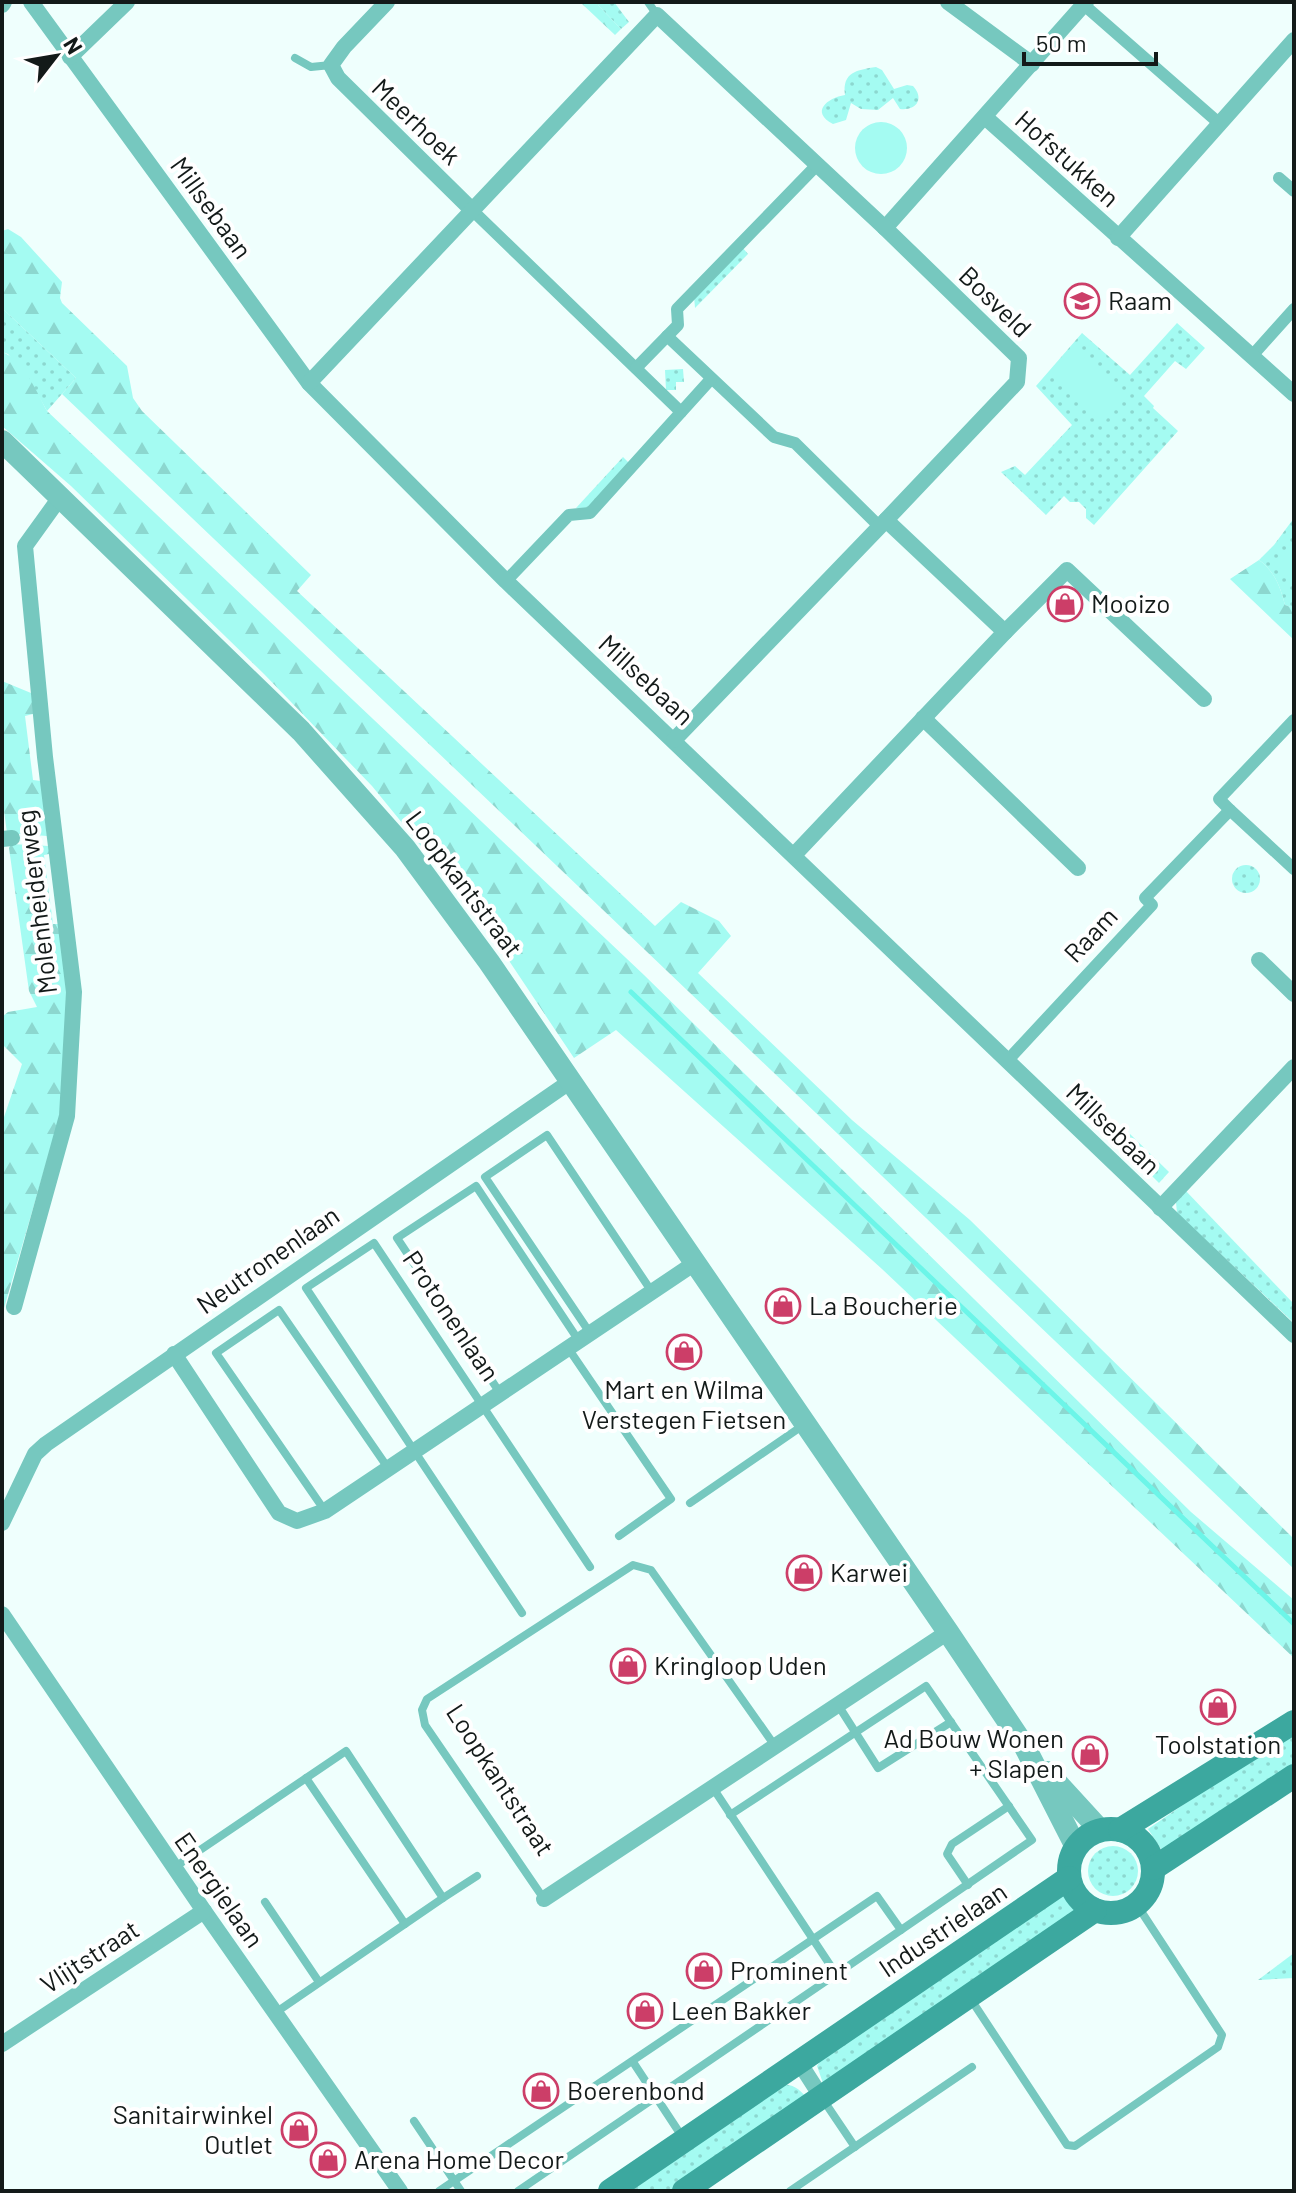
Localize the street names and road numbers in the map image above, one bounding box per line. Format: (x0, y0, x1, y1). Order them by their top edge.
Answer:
street label: Meerhoek (366, 71, 468, 171)
street label: Hofstukken (1010, 103, 1126, 213)
street label: Millsebaan (165, 150, 260, 264)
street label: Bosveld (954, 259, 1039, 343)
street label: Millsebaan (593, 627, 701, 731)
street label: Loopkantstraat (400, 804, 530, 962)
street label: Molenheiderweg (9, 808, 62, 996)
street label: Raam (1057, 900, 1123, 968)
street label: Millsebaan (1061, 1076, 1167, 1180)
street label: Neutronenlaan (190, 1198, 344, 1319)
street label: Protonenlaan (397, 1244, 507, 1386)
street label: Loopkantstraat (441, 1698, 562, 1861)
street label: Energielaan (169, 1826, 271, 1953)
street label: Industrielaan (872, 1875, 1012, 1983)
street label: Vlijtstraat (34, 1913, 144, 1999)

